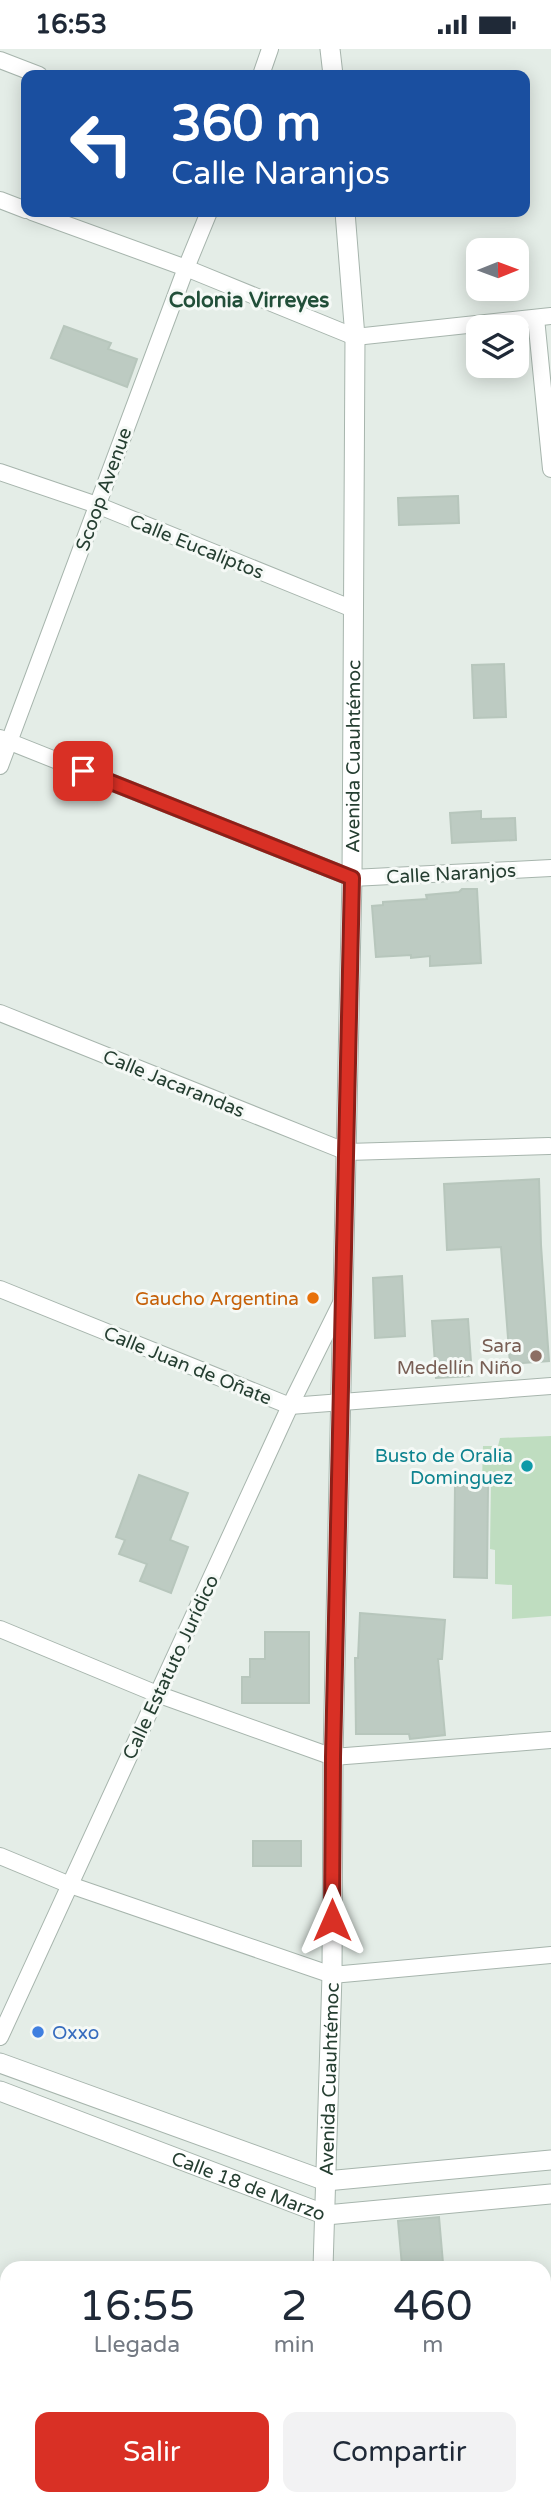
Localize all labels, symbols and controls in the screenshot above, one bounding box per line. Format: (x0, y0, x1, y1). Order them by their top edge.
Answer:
text: 16:53 (35, 9, 107, 40)
text: 360 m (171, 95, 321, 154)
icon: left (56, 98, 147, 189)
text: Calle Naranjos (171, 155, 390, 193)
north arrow (466, 238, 528, 301)
map controls (466, 238, 529, 378)
district label: Colonia Virreyes (169, 288, 329, 313)
button: layers (466, 315, 529, 378)
street label: Scoop Avenue (71, 425, 136, 554)
street label: Calle Eucaliptos (126, 510, 267, 584)
street label: Avenida Cuauhtémoc (342, 660, 365, 853)
pin (53, 741, 113, 801)
icon: arrive (64, 752, 102, 790)
street label: Calle Naranjos (386, 860, 517, 888)
street label: Calle Jacarandas (100, 1046, 248, 1122)
place label: Gaucho Argentina (135, 1288, 299, 1310)
marker: Gaucho Argentina (305, 1290, 321, 1306)
street label: Calle Juan de Oñate (100, 1322, 275, 1410)
place label: Sara Medellín Niño (397, 1335, 522, 1379)
marker: Sara Medellín Niño (528, 1348, 544, 1364)
place label: Busto de Oralia Dominguez (375, 1445, 513, 1489)
marker: Busto de Oralia Dominguez (519, 1458, 535, 1474)
street label: Calle Estatuto Jurídico (118, 1572, 223, 1763)
position arrow (295, 1883, 369, 1957)
street label: Avenida Cuauhtémoc (316, 1982, 344, 2176)
place label: Oxxo (52, 2022, 99, 2044)
marker: Oxxo (30, 2024, 46, 2040)
street label: Calle 18 de Marzo (168, 2147, 328, 2226)
text: 16:55 (79, 2281, 195, 2332)
text: 2 (281, 2281, 307, 2332)
text: 460 (393, 2281, 472, 2332)
text: Llegada (93, 2331, 180, 2359)
text: min (274, 2331, 315, 2359)
text: m (422, 2331, 443, 2359)
button: Salir (35, 2412, 269, 2492)
button: Compartir (283, 2412, 516, 2492)

